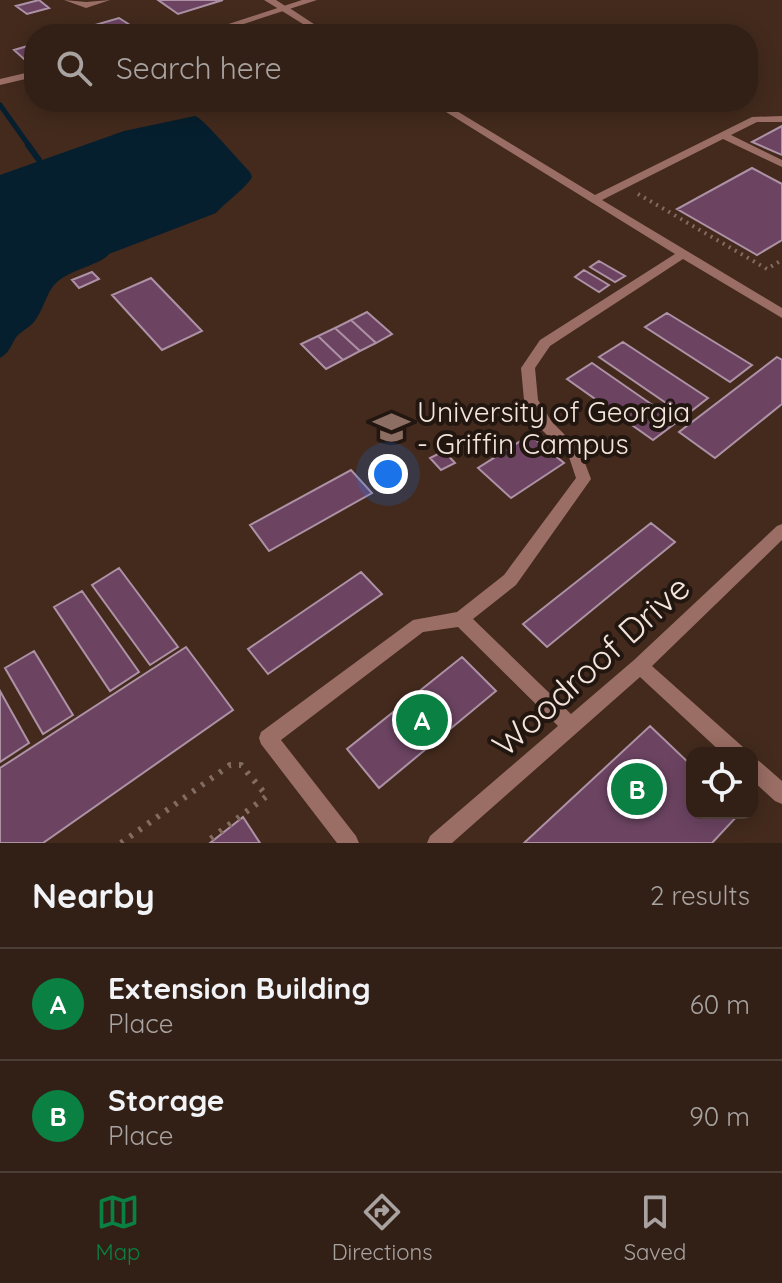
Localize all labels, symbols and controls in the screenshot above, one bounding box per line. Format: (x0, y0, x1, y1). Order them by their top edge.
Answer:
search box (24, 24, 758, 112)
icon: search (52, 46, 96, 90)
text: Search here (116, 49, 282, 87)
place label: University of Georgia - Griffin Campus (417, 394, 690, 461)
school or university icon: University of Georgia - Griffin Campus (372, 409, 410, 447)
your location (368, 454, 408, 494)
street label: Woodroof Drive (483, 566, 698, 766)
pin: A (396, 690, 448, 750)
map controls (686, 747, 758, 819)
button: locate (686, 747, 758, 819)
pin: B (611, 759, 663, 819)
text: Nearby (32, 874, 155, 917)
text: 2 results (650, 879, 750, 912)
text: Extension Building (108, 969, 371, 1007)
text: A (50, 988, 66, 1021)
text: 60 m (690, 988, 750, 1021)
text: Place (108, 1007, 173, 1040)
text: Storage (108, 1081, 225, 1119)
text: B (49, 1100, 67, 1133)
text: 90 m (689, 1100, 750, 1133)
text: Place (108, 1119, 173, 1152)
tab: Map (96, 1190, 140, 1266)
tab: Directions (332, 1190, 432, 1266)
tab: Saved (624, 1190, 686, 1266)

